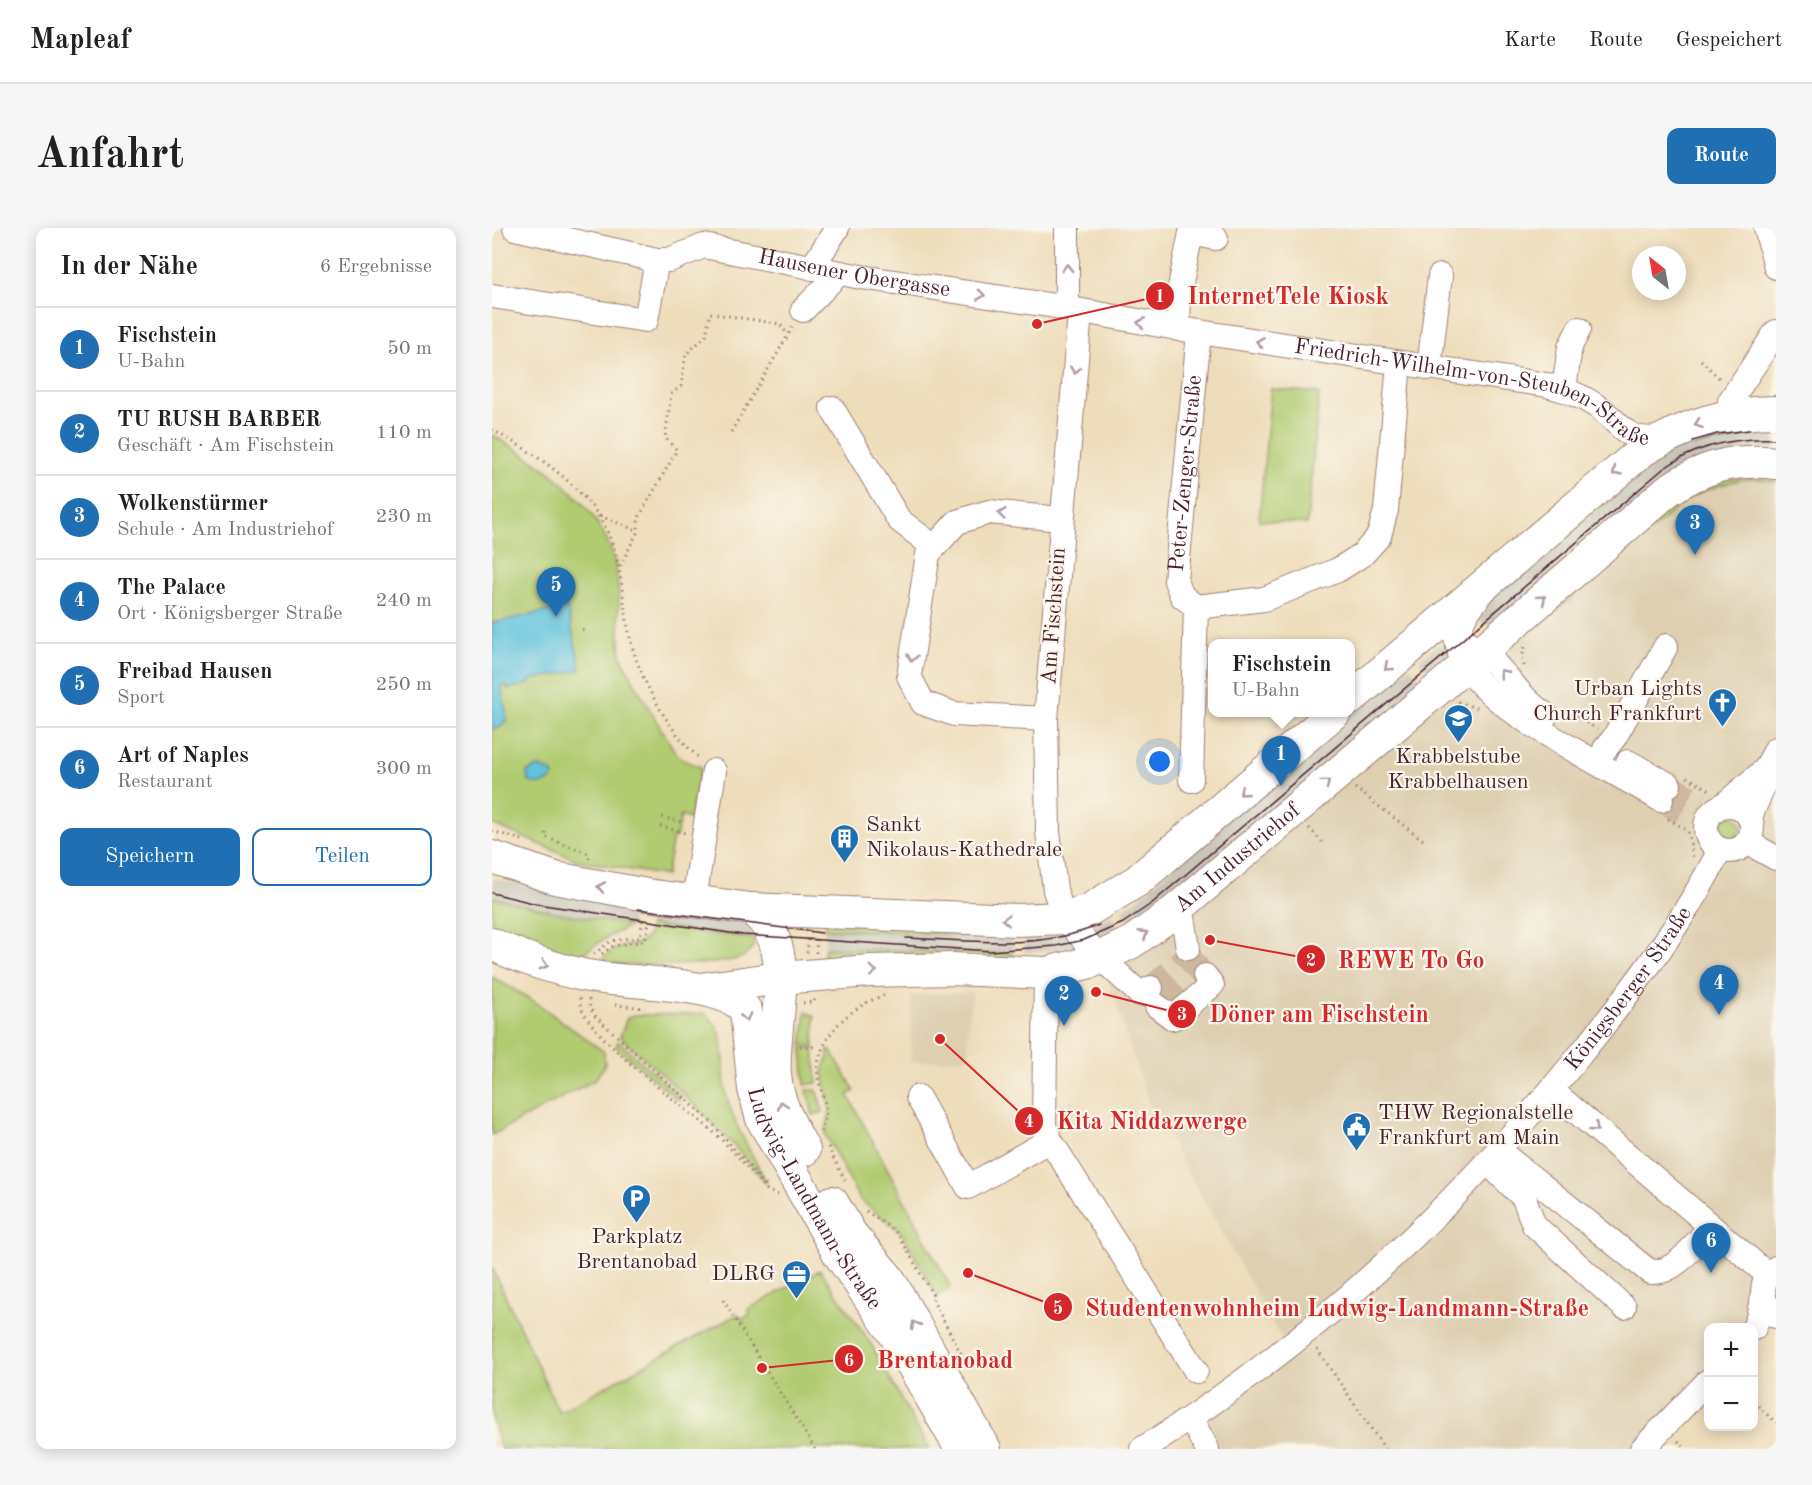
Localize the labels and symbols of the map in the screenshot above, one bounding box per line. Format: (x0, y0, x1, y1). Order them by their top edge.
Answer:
street label: Hausener Obergasse (756, 246, 952, 301)
north arrow (1632, 246, 1686, 300)
one-way arrow (1061, 264, 1073, 273)
callout: InternetTele Kiosk (1145, 275, 1401, 317)
text: InternetTele Kiosk (1187, 286, 1389, 310)
one-way arrow (977, 288, 986, 300)
text: 1 (1155, 288, 1165, 306)
one-way arrow (1136, 317, 1146, 329)
one-way arrow (1255, 336, 1264, 348)
street label: Friedrich-Wilhelm-von-Steuben-Straße (1293, 336, 1650, 450)
one-way arrow (1069, 366, 1081, 375)
street label: Peter-Zenger-Straße (1166, 374, 1206, 573)
one-way arrow (1693, 416, 1704, 429)
one-way arrow (1611, 465, 1622, 476)
pin: 3 (1676, 506, 1714, 555)
one-way arrow (998, 508, 1007, 521)
street label: Am Fischstein (1038, 547, 1070, 685)
pin: 5 (536, 568, 576, 617)
one-way arrow (1535, 595, 1546, 606)
one-way arrow (906, 652, 919, 662)
one-way arrow (1384, 660, 1394, 671)
one-way arrow (1499, 669, 1510, 680)
place label: Urban Lights Church Frankfurt (1533, 678, 1702, 725)
church icon: Urban Lights Church Frankfurt (1707, 686, 1739, 728)
school or university icon: Krabbelstube Krabbelhausen (1442, 702, 1474, 744)
pin: 1 (1262, 736, 1300, 786)
place label: Krabbelstube Krabbelhausen (1387, 746, 1529, 793)
your location (1145, 747, 1174, 776)
one-way arrow (1319, 779, 1330, 790)
one-way arrow (1239, 784, 1250, 795)
street label: Am Industriehof (1170, 799, 1305, 917)
place label: Sankt Nikolaus-Kathedrale (866, 814, 1062, 861)
building icon: Sankt Nikolaus-Kathedrale (829, 822, 861, 864)
one-way arrow (596, 881, 605, 893)
street label: Königsberger Straße (1561, 903, 1696, 1075)
one-way arrow (1001, 913, 1010, 926)
one-way arrow (1137, 930, 1148, 941)
callout: REWE To Go (1296, 938, 1497, 980)
text: REWE To Go (1337, 950, 1485, 974)
text: 2 (1306, 952, 1316, 970)
one-way arrow (538, 958, 549, 970)
one-way arrow (869, 965, 878, 978)
pin: 4 (1700, 966, 1738, 1015)
pin: 2 (1044, 976, 1084, 1026)
callout: Döner am Fischstein (1167, 993, 1441, 1035)
text: Döner am Fischstein (1209, 1004, 1429, 1028)
text: 3 (1177, 1006, 1187, 1024)
one-way arrow (738, 1012, 751, 1022)
street label: Ludwig-Landmann-Straße (743, 1085, 885, 1314)
one-way arrow (777, 1100, 789, 1111)
callout: Kita Niddazwerge (1014, 1100, 1260, 1142)
place label: THW Regionalstelle Frankfurt am Main (1378, 1102, 1573, 1149)
public building icon: THW Regionalstelle Frankfurt am Main (1341, 1110, 1373, 1152)
text: Kita Niddazwerge (1056, 1111, 1248, 1135)
text: 4 (1024, 1113, 1034, 1131)
one-way arrow (1588, 1121, 1599, 1132)
parking icon: Parkplatz Brentanobad (621, 1182, 653, 1224)
pin: 6 (1692, 1224, 1730, 1273)
place label: Parkplatz Brentanobad (576, 1226, 698, 1273)
office icon: DLRG (780, 1258, 812, 1300)
place label: DLRG (712, 1263, 775, 1285)
callout: Studentenwohnheim Ludwig-Landmann-Straße (1043, 1286, 1601, 1328)
text: Studentenwohnheim Ludwig-Landmann-Straße (1085, 1298, 1589, 1322)
text: 5 (1053, 1300, 1063, 1318)
one-way arrow (911, 1321, 923, 1331)
callout: Brentanobad (834, 1338, 1025, 1380)
text: Brentanobad (877, 1350, 1013, 1374)
text: 6 (844, 1352, 854, 1370)

